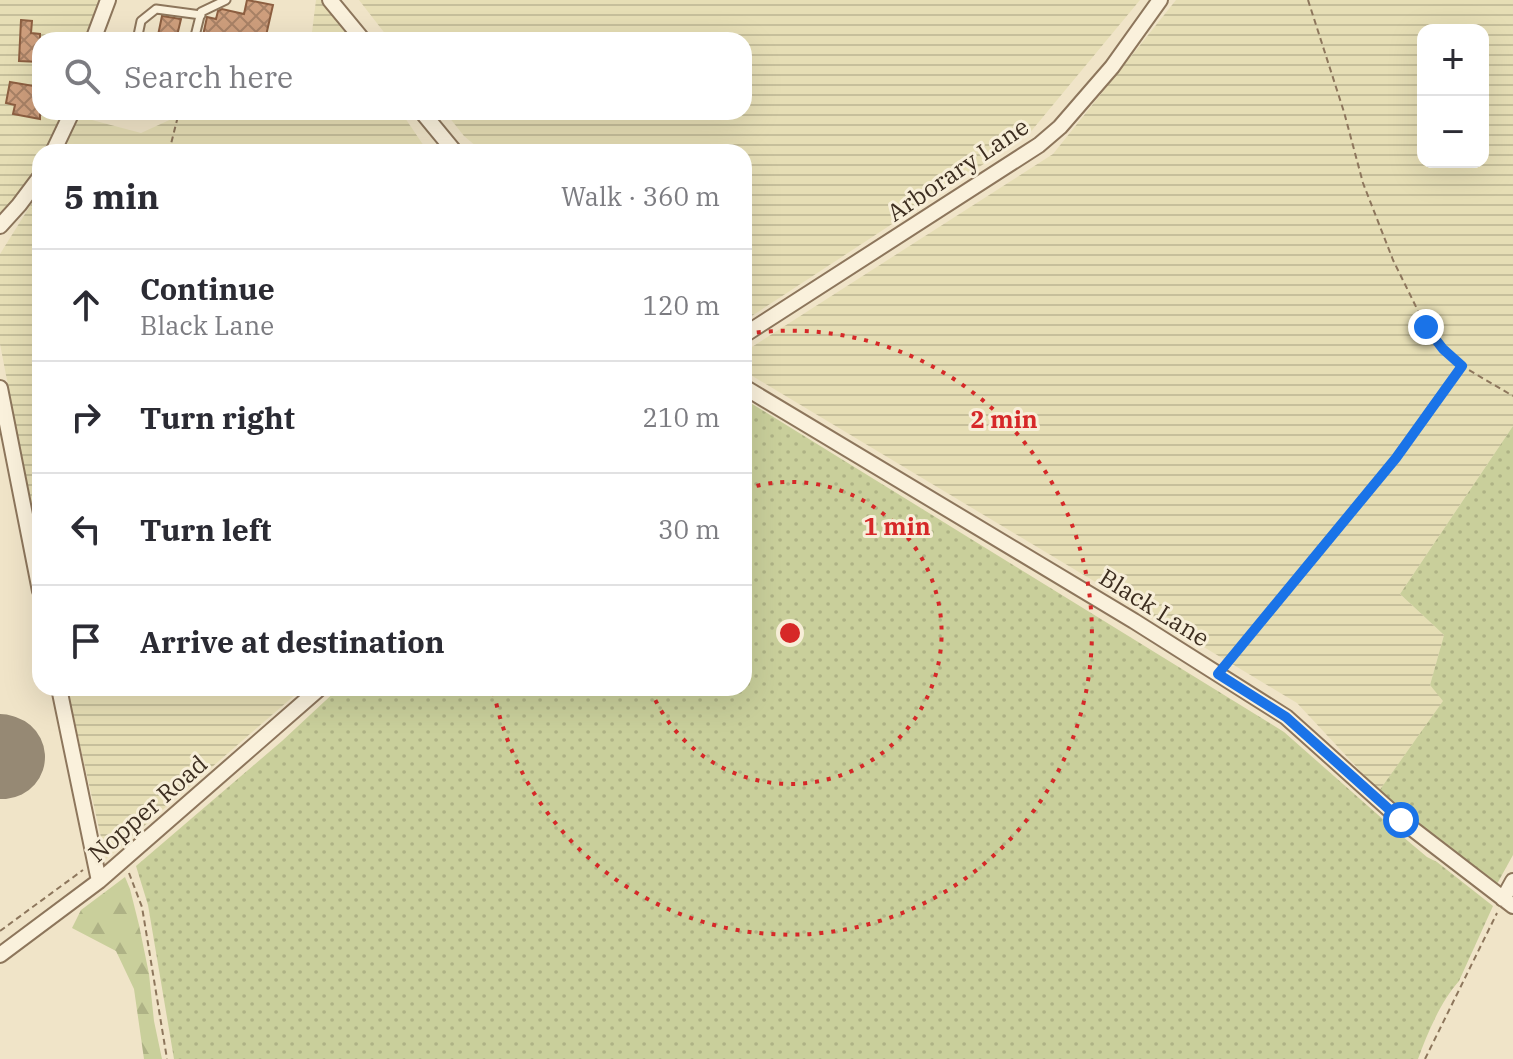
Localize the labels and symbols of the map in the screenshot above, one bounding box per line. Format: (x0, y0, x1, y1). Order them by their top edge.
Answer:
street label: Arborary Lane (880, 110, 1034, 228)
route end (1408, 309, 1444, 345)
text: 2 min (970, 403, 1038, 435)
text: 1 min (863, 510, 931, 542)
street label: Black Lane (1094, 561, 1216, 654)
centre of rings (776, 619, 804, 647)
street label: Nopper Road (81, 748, 214, 869)
route start (1383, 802, 1419, 838)

